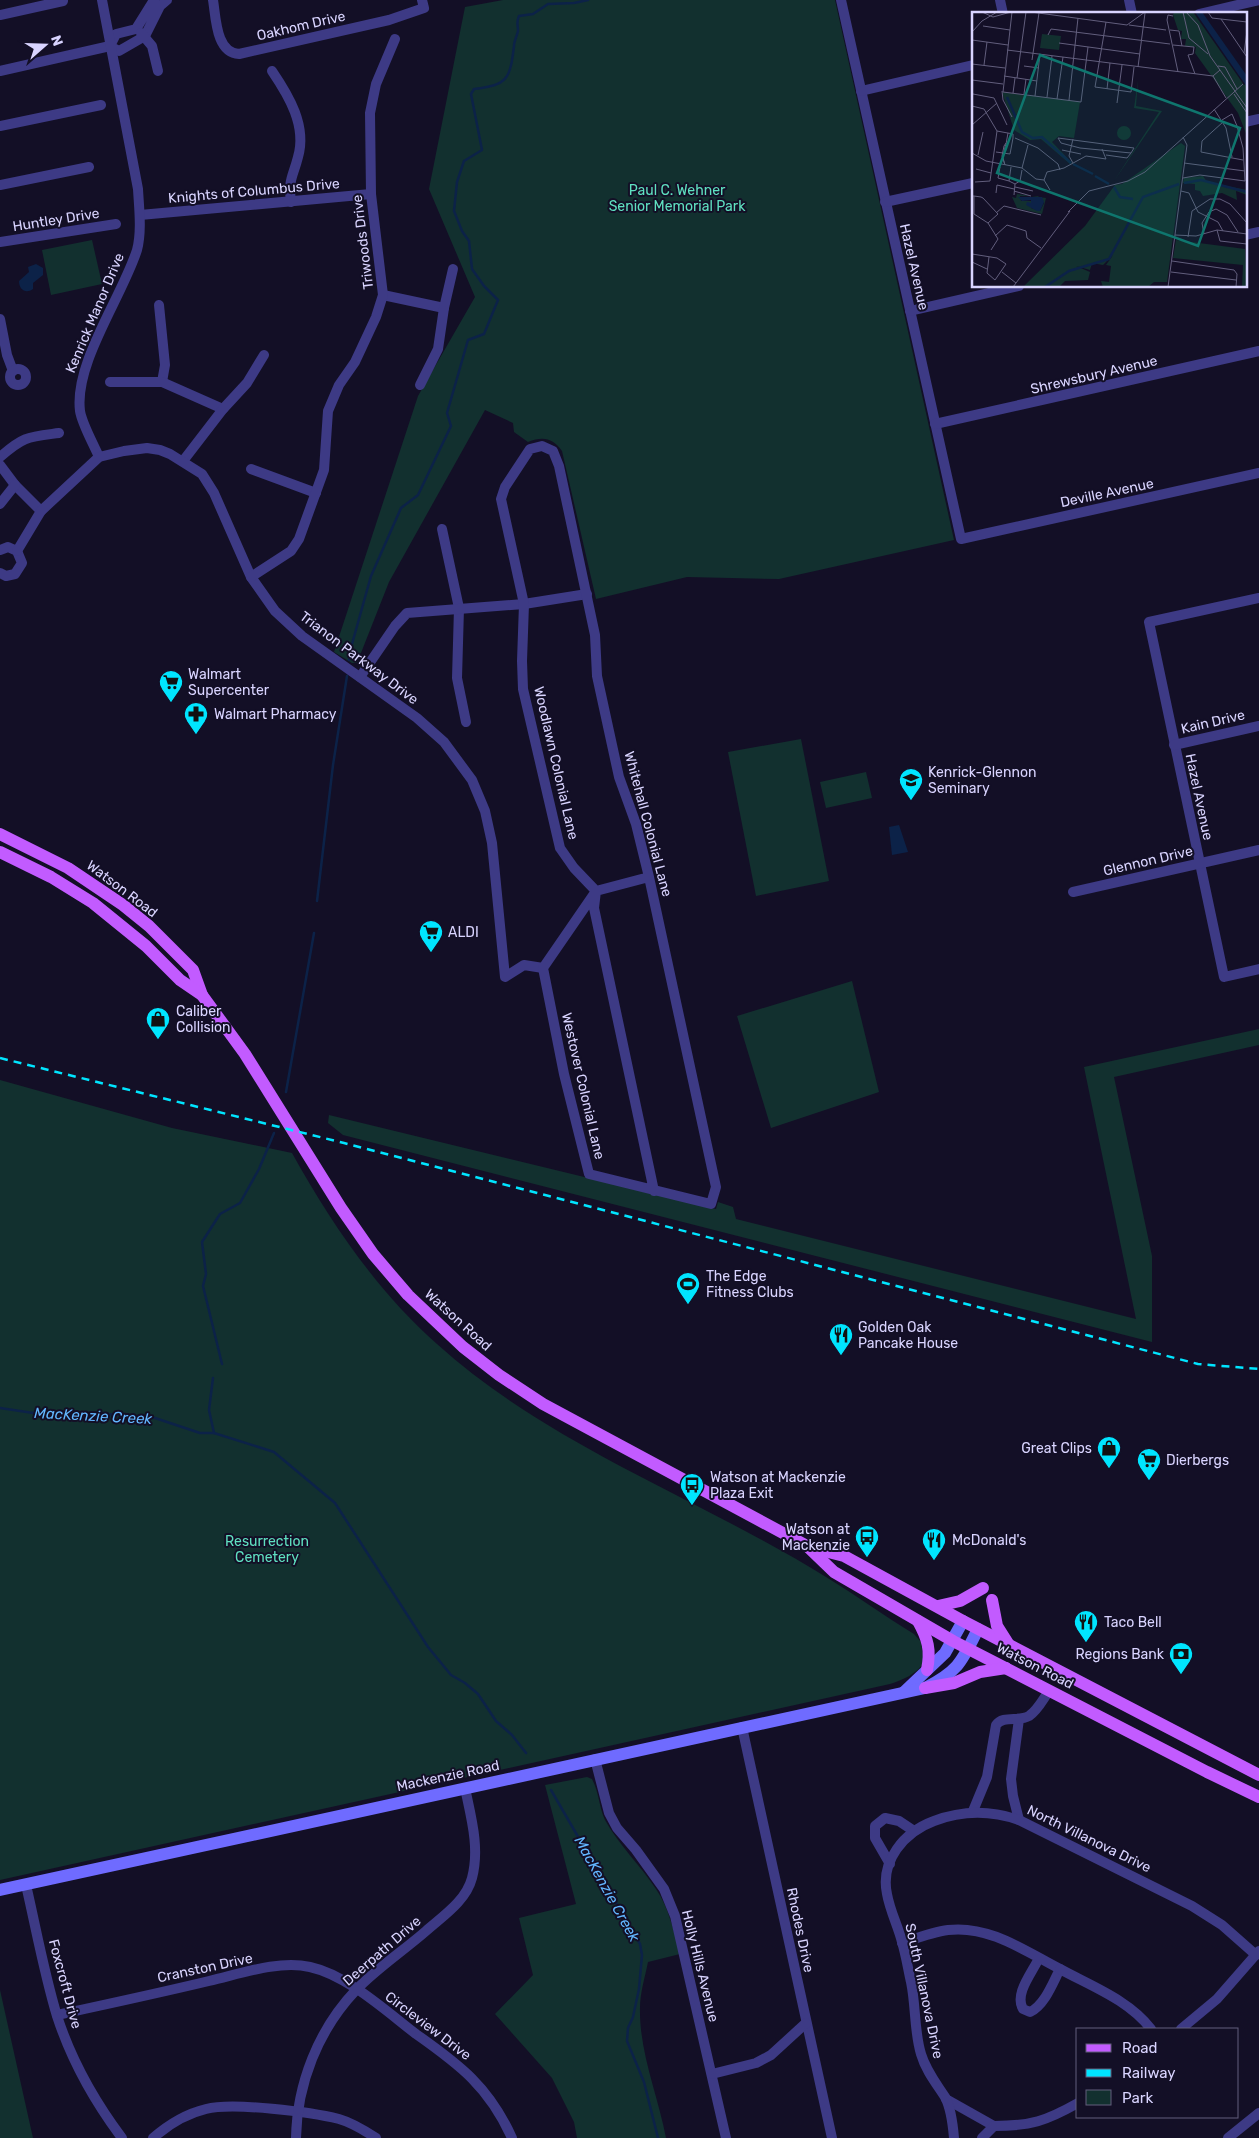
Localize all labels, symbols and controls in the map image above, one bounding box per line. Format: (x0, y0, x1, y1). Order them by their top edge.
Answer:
street label: Oakhom Drive (255, 7, 347, 44)
inset map (972, 12, 1246, 288)
north arrow (20, 20, 70, 70)
text: N (47, 33, 66, 48)
street label: Knights of Columbus Drive (167, 175, 341, 207)
park label: Paul C. Wehner Senior Memorial Park (609, 182, 746, 215)
street label: Triwoods Drive (349, 193, 377, 290)
street label: Huntley Drive (11, 205, 101, 235)
street label: Hazel Avenue (896, 222, 932, 312)
street label: Kenrick Manor Drive (62, 250, 128, 376)
street label: Shrewsbury Avenue (1029, 352, 1159, 398)
street label: Deville Avenue (1059, 475, 1155, 511)
street label: Trianon Parkway Drive (296, 608, 422, 708)
place label: Walmart Supercenter (188, 666, 270, 699)
supermarket icon: Walmart Supercenter (158, 669, 184, 703)
street label: Woodlawn Colonial Lane (530, 685, 582, 841)
pharmacy icon: Walmart Pharmacy (183, 701, 209, 735)
place label: Walmart Pharmacy (214, 706, 337, 723)
street label: Kain Drive (1179, 706, 1247, 738)
street label: Whitehall Colonial Lane (620, 749, 676, 899)
street label: Hazel Avenue (1182, 752, 1217, 842)
place label: Kenrick-Glennon Seminary (928, 764, 1036, 797)
school or university icon: Kenrick-Glennon Seminary (898, 767, 924, 801)
street label: Glennon Drive (1102, 842, 1195, 880)
street label: Watson Road (83, 857, 161, 921)
supermarket icon: ALDI (418, 919, 444, 953)
place label: ALDI (448, 924, 479, 941)
place label: Caliber Collision (176, 1003, 231, 1036)
shop icon: Caliber Collision (145, 1006, 171, 1040)
street label: Westover Colonial Lane (558, 1011, 608, 1161)
place label: The Edge Fitness Clubs (706, 1268, 794, 1301)
sports icon: The Edge Fitness Clubs (675, 1271, 701, 1305)
street label: Watson Road (421, 1285, 495, 1355)
place label: Golden Oak Pancake House (858, 1319, 958, 1352)
restaurant icon: Golden Oak Pancake House (828, 1322, 854, 1356)
water label: MacKenzie Creek (34, 1404, 153, 1428)
shop icon: Great Clips (1096, 1435, 1122, 1469)
place label: Great Clips (1021, 1440, 1092, 1457)
supermarket icon: Dierbergs (1136, 1447, 1162, 1481)
place label: Dierbergs (1166, 1452, 1229, 1469)
place label: Watson at Mackenzie Plaza Exit (710, 1469, 846, 1502)
bus stop icon: Watson at Mackenzie Plaza Exit (679, 1472, 705, 1506)
place label: Watson at Mackenzie (782, 1521, 851, 1554)
bus stop icon: Watson at Mackenzie (854, 1524, 880, 1558)
restaurant icon: McDonald's (921, 1527, 947, 1561)
place label: McDonald's (952, 1532, 1026, 1549)
park label: Resurrection Cemetery (225, 1533, 309, 1566)
restaurant icon: Taco Bell (1073, 1609, 1099, 1643)
place label: Taco Bell (1104, 1614, 1162, 1631)
street label: Watson Road (994, 1639, 1076, 1693)
bank icon: Regions Bank (1168, 1641, 1194, 1675)
place label: Regions Bank (1075, 1646, 1165, 1663)
street label: Mackenzie Road (395, 1757, 501, 1795)
street label: North Villanova Drive (1024, 1802, 1154, 1876)
water label: MacKenzie Creek (570, 1833, 644, 1945)
street label: Rhodes Drive (783, 1886, 817, 1974)
street label: Holly Hills Avenue (678, 1908, 722, 2024)
street label: Deerpath Drive (340, 1912, 425, 1989)
street label: South Villanova Drive (901, 1922, 947, 2060)
street label: Foxcroft Drive (45, 1937, 85, 2031)
street label: Cranston Drive (156, 1950, 254, 1986)
street label: Circleview Drive (382, 1988, 475, 2064)
legend (1076, 2028, 1239, 2118)
text: Road (1122, 2039, 1158, 2057)
text: Railway (1122, 2064, 1176, 2082)
text: Park (1122, 2089, 1153, 2107)

